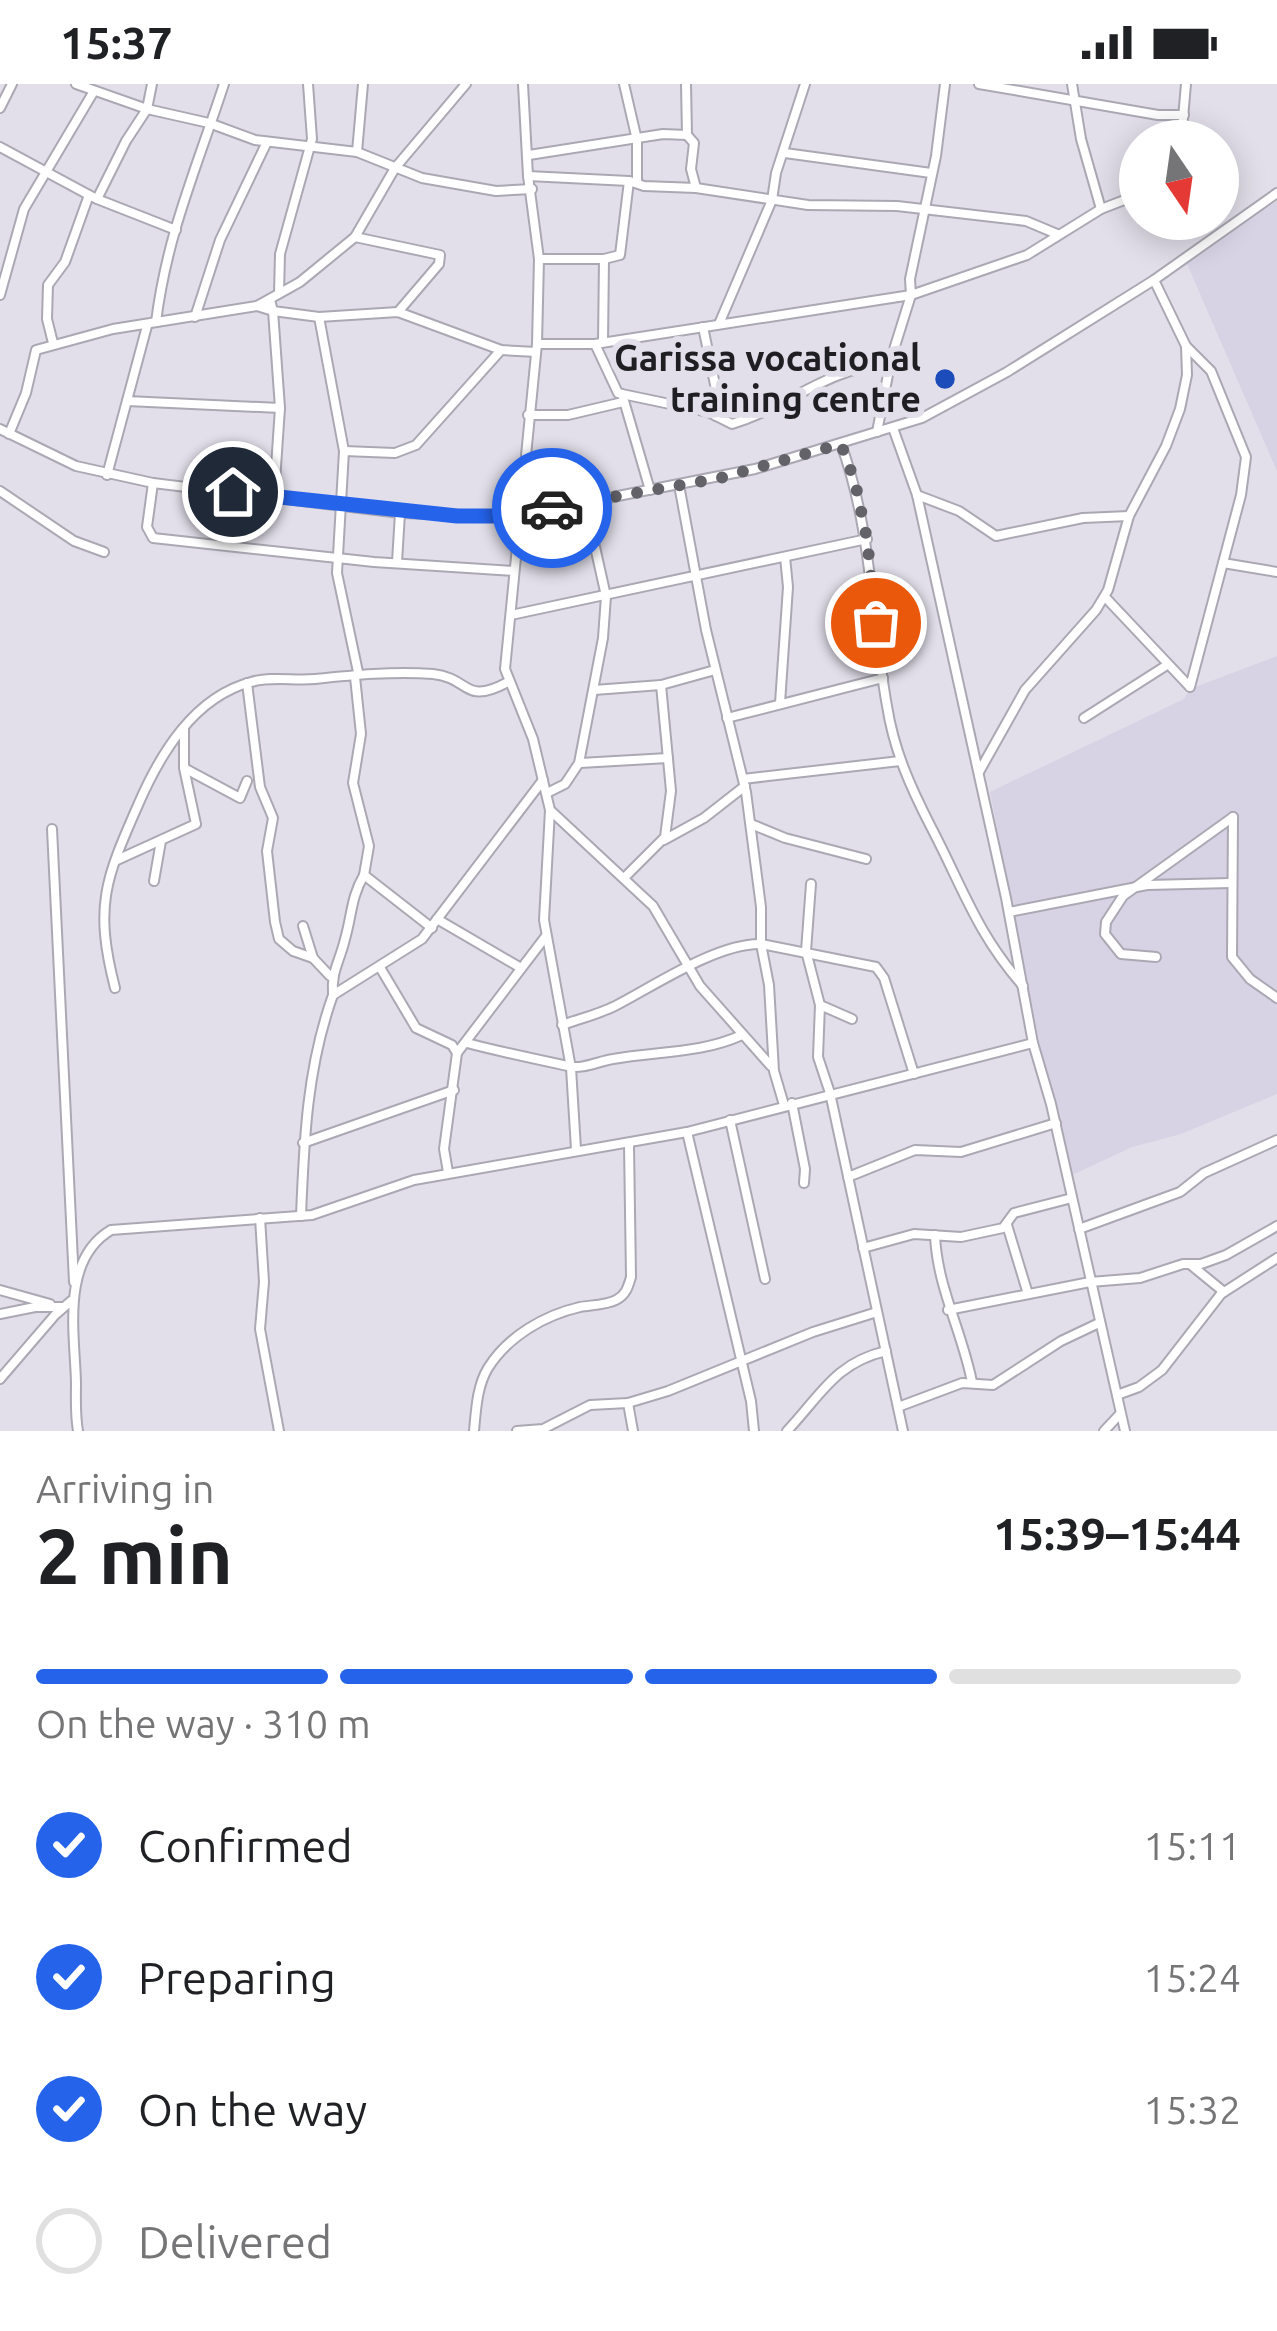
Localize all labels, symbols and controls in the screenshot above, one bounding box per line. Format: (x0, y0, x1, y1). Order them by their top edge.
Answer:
text: 15:37 (60, 17, 173, 68)
north arrow (1119, 120, 1239, 240)
map controls (1119, 120, 1239, 240)
place label: Garissa vocational training centre (614, 337, 921, 419)
marker: Garissa vocational training centre (932, 366, 958, 392)
pin (182, 441, 284, 543)
courier (492, 448, 612, 568)
icon: home (200, 459, 266, 525)
icon: car (519, 475, 585, 541)
pin (825, 572, 927, 674)
icon: bag (843, 590, 909, 656)
text: Arriving in (36, 1467, 214, 1510)
text: 15:39–15:44 (993, 1508, 1241, 1559)
text: 2 min (36, 1511, 233, 1599)
text: On the way · 310 m (36, 1702, 371, 1745)
icon: check (36, 1812, 102, 1878)
text: Confirmed (138, 1820, 353, 1871)
text: 15:11 (1143, 1824, 1241, 1867)
icon: check (36, 1944, 102, 2010)
text: Preparing (138, 1952, 336, 2003)
text: 15:24 (1143, 1956, 1241, 1999)
icon: check (36, 2076, 102, 2142)
text: On the way (138, 2084, 367, 2135)
text: 15:32 (1143, 2088, 1241, 2131)
text: Delivered (138, 2216, 332, 2267)

